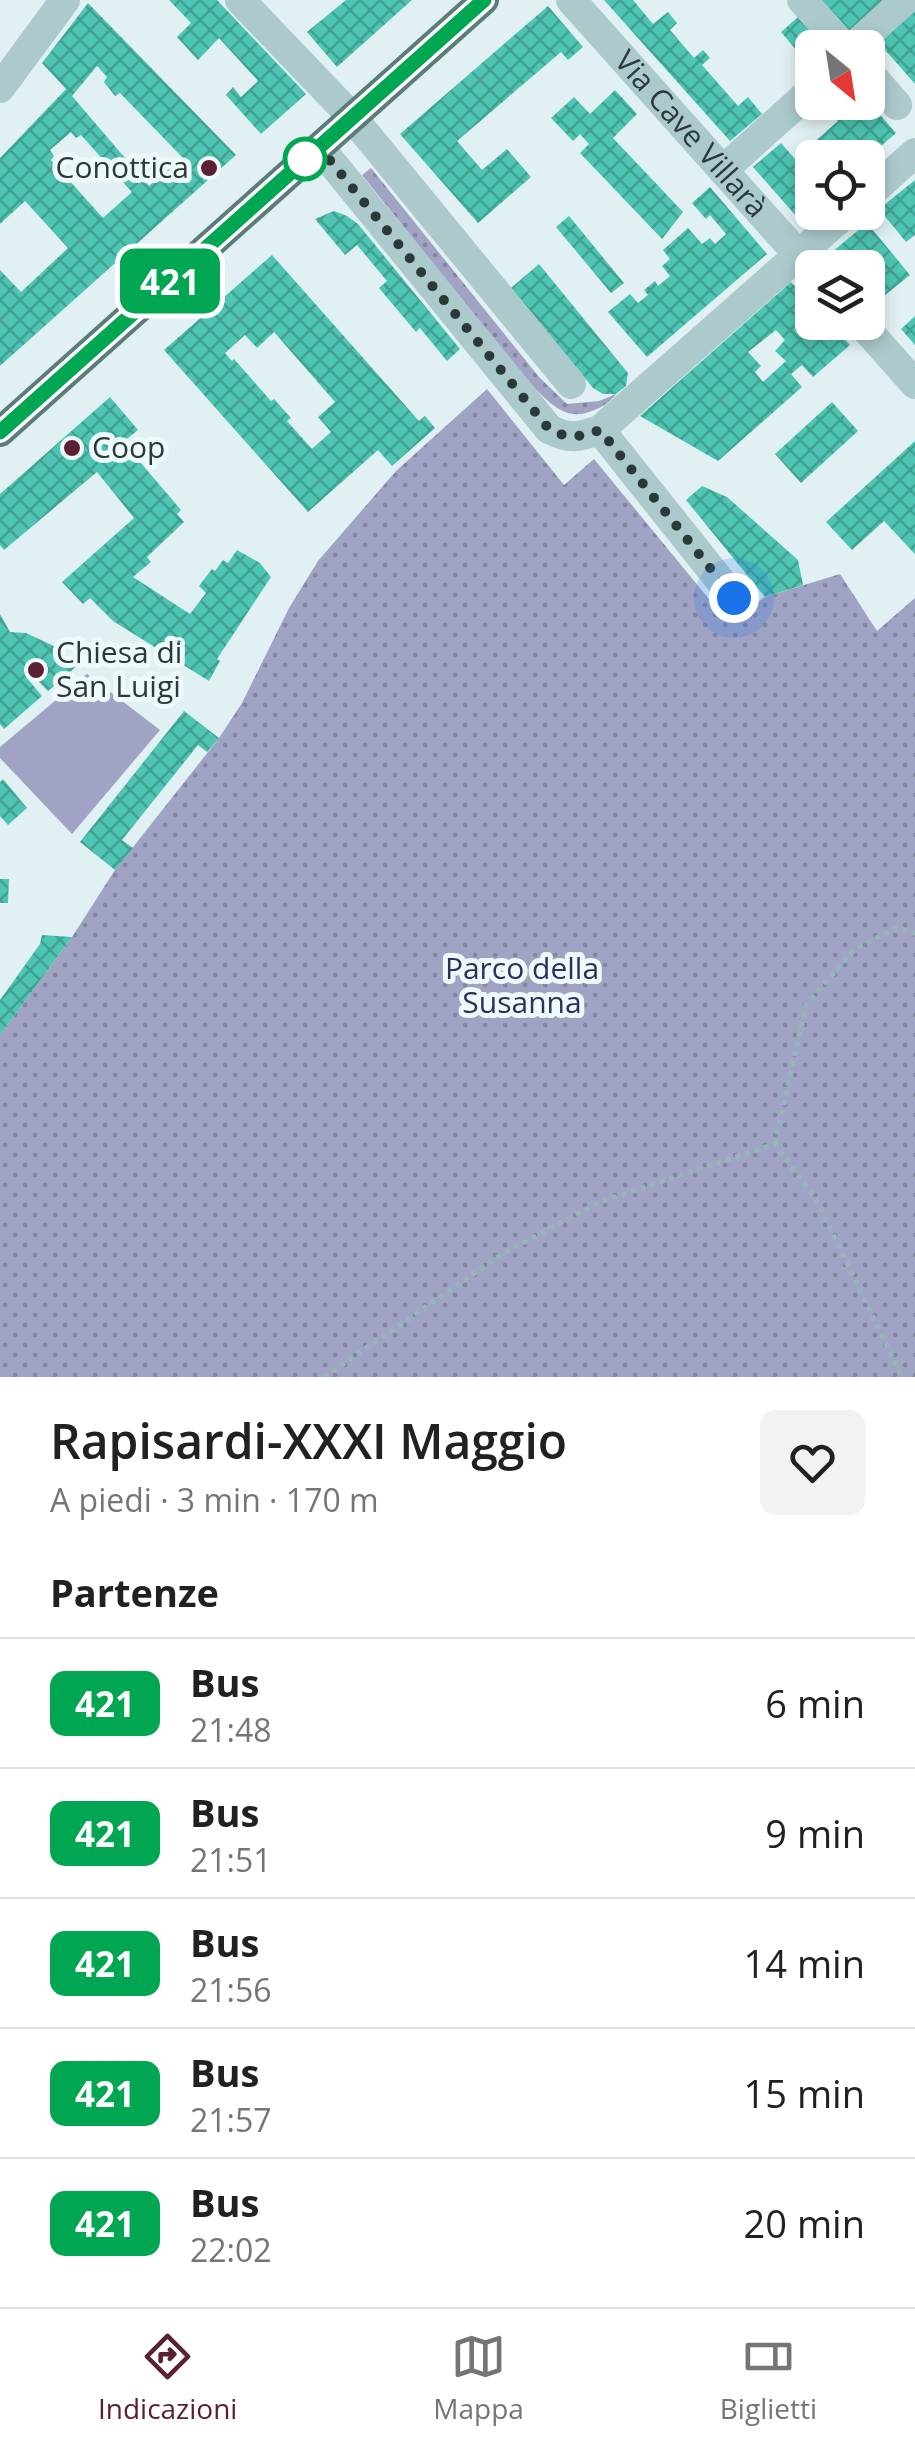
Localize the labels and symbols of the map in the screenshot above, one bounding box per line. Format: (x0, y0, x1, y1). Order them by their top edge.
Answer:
north arrow (795, 30, 885, 120)
street label: Via Cave Villarà (606, 41, 778, 226)
unlabelled marker (284, 138, 326, 180)
place label: Conottica (56, 146, 189, 187)
marker: Conottica (198, 157, 220, 179)
line badge: 421 (112, 248, 228, 314)
place label: Coop (92, 426, 165, 467)
marker: Coop (61, 437, 83, 459)
your location (709, 573, 759, 623)
place label: Chiesa di San Luigi (56, 631, 182, 706)
marker: Chiesa di San Luigi (25, 659, 47, 681)
park label: Parco della Susanna (445, 947, 599, 1022)

